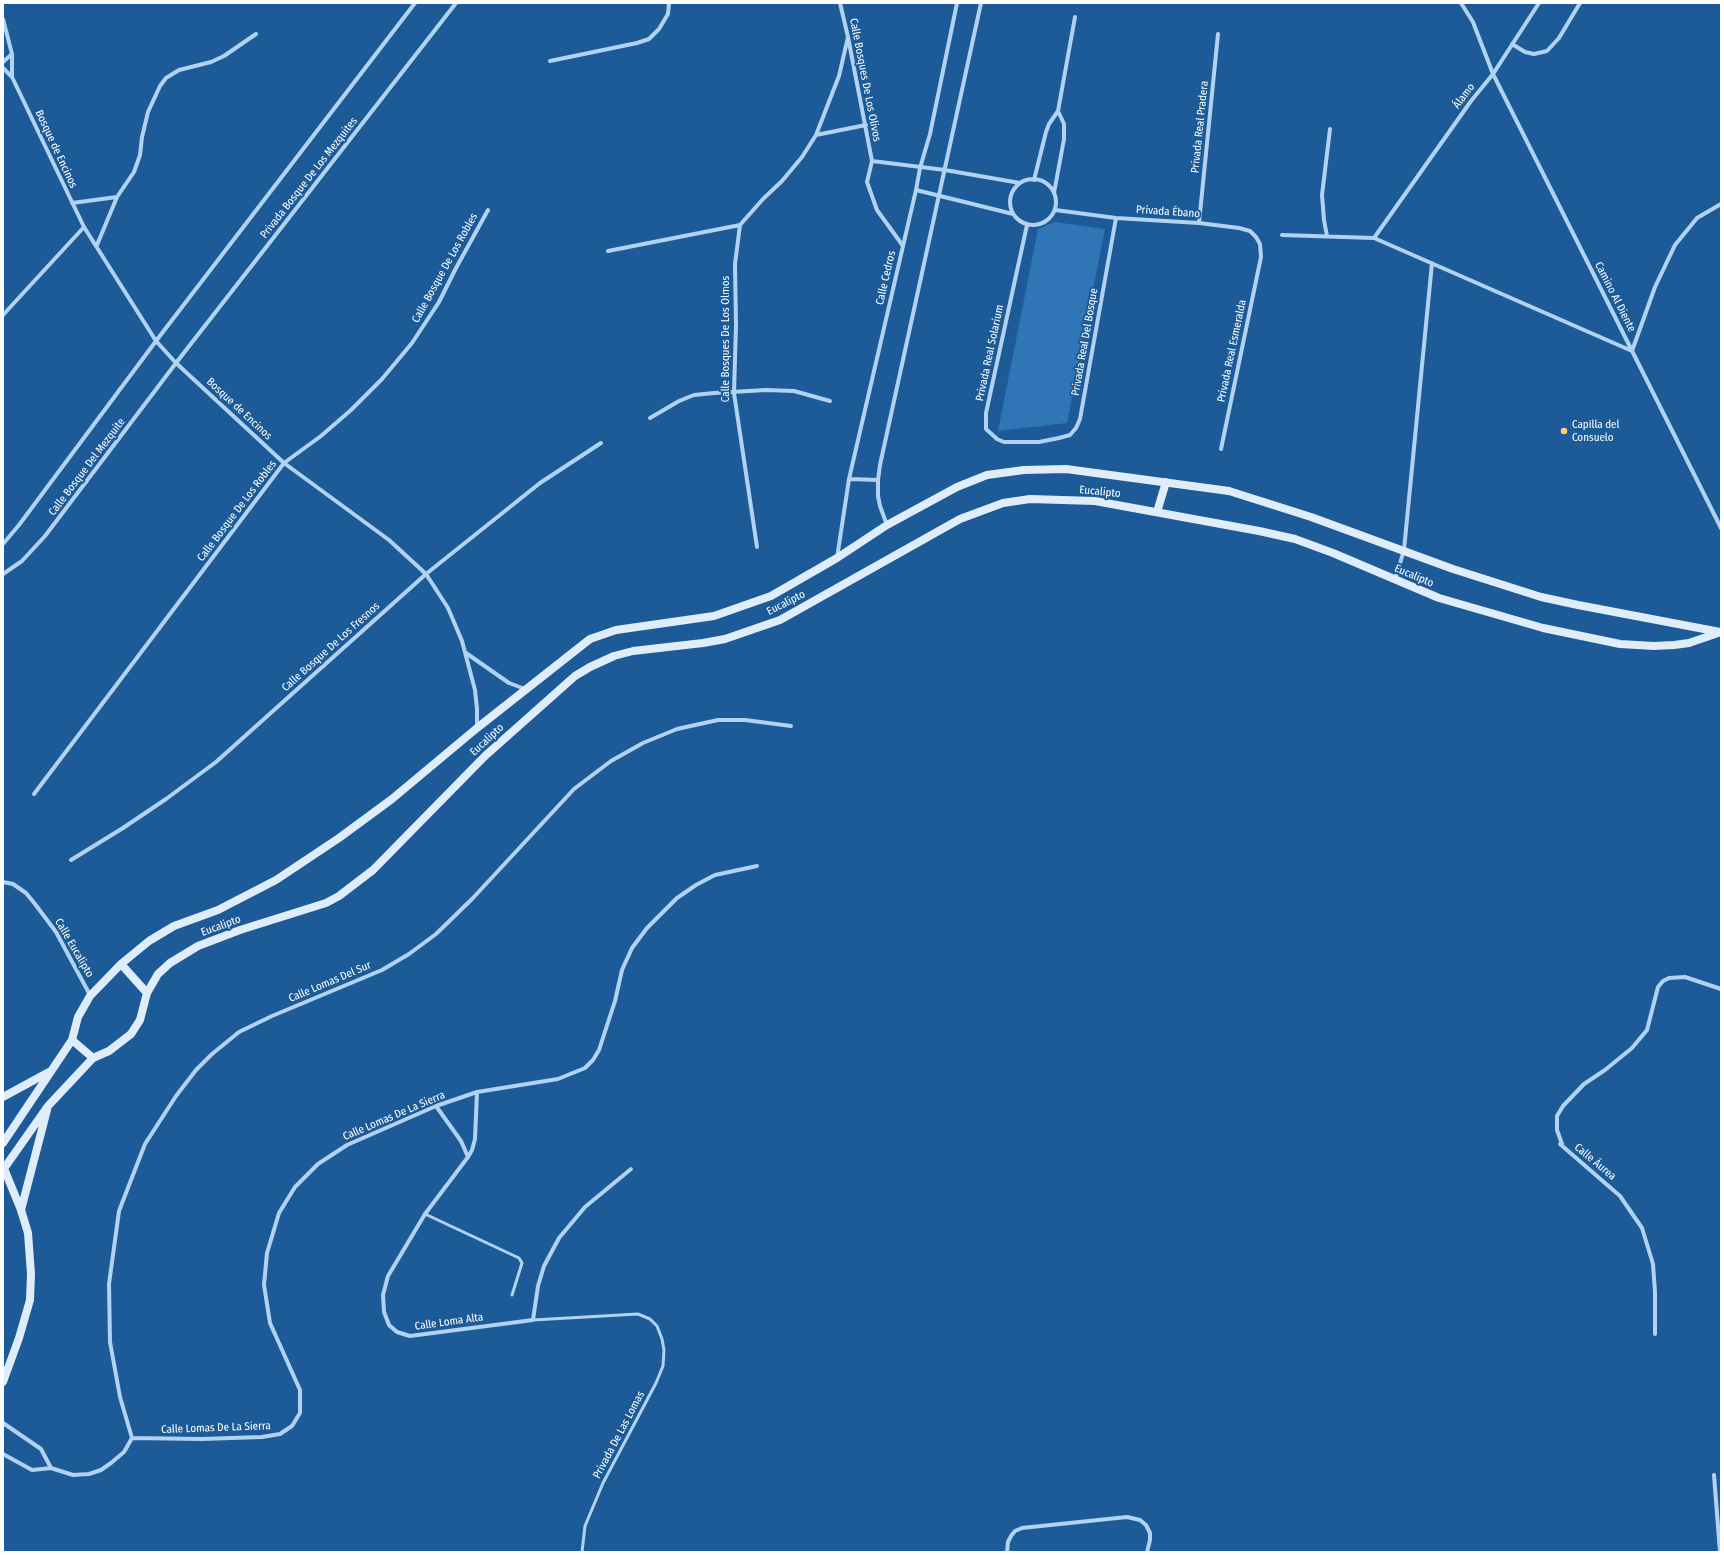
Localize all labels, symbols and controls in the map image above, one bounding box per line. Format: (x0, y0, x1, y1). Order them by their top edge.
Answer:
street label: Calle Bosques De Los Olivos (847, 17, 883, 143)
street label: Privada Real Pradera (1189, 80, 1211, 174)
street label: Álamo (1450, 81, 1478, 111)
street label: Bosque de Encinos (32, 108, 80, 190)
street label: Privada Bosque De Los Mezquites (258, 115, 360, 241)
street label: Privada Ébano (1136, 203, 1200, 221)
street label: Calle Bosque De Los Robles (409, 211, 481, 325)
street label: Calle Cedros (873, 250, 899, 306)
street label: Camino Al Diente (1592, 260, 1638, 334)
street label: Calle Bosques De Los Olmos (719, 276, 733, 402)
street label: Privada Real Del Bosque (1069, 287, 1101, 397)
street label: Privada Real Esmeralda (1215, 298, 1249, 404)
street label: Privada Real Solarium (973, 304, 1007, 402)
street label: Bosque de Encinos (204, 375, 274, 443)
street label: Calle Bosque Del Mezquite (46, 416, 128, 518)
place label: Capilla del Consuelo (1572, 418, 1619, 444)
marker: Capilla del Consuelo (1559, 426, 1569, 436)
street label: Calle Bosque De Los Robles (195, 458, 279, 564)
street label: Eucalipto (1079, 483, 1121, 501)
street label: Eucalipto (1392, 562, 1436, 590)
street label: Eucalipto (765, 588, 807, 618)
street label: Calle Bosque De Los Fresnos (279, 600, 383, 694)
street label: Eucalipto (467, 721, 507, 759)
street label: Eucalipto (199, 913, 243, 939)
street label: Calle Eucalipto (52, 916, 96, 980)
street label: Calle Lomas Del Sur (287, 959, 373, 1005)
street label: Calle Lomas De La Sierra (341, 1089, 447, 1143)
street label: Calle Áurea (1571, 1141, 1619, 1183)
street label: Calle Loma Alta (414, 1311, 484, 1333)
street label: Privada De Las Lomas (590, 1389, 648, 1481)
street label: Calle Lomas De La Sierra (161, 1419, 271, 1437)

